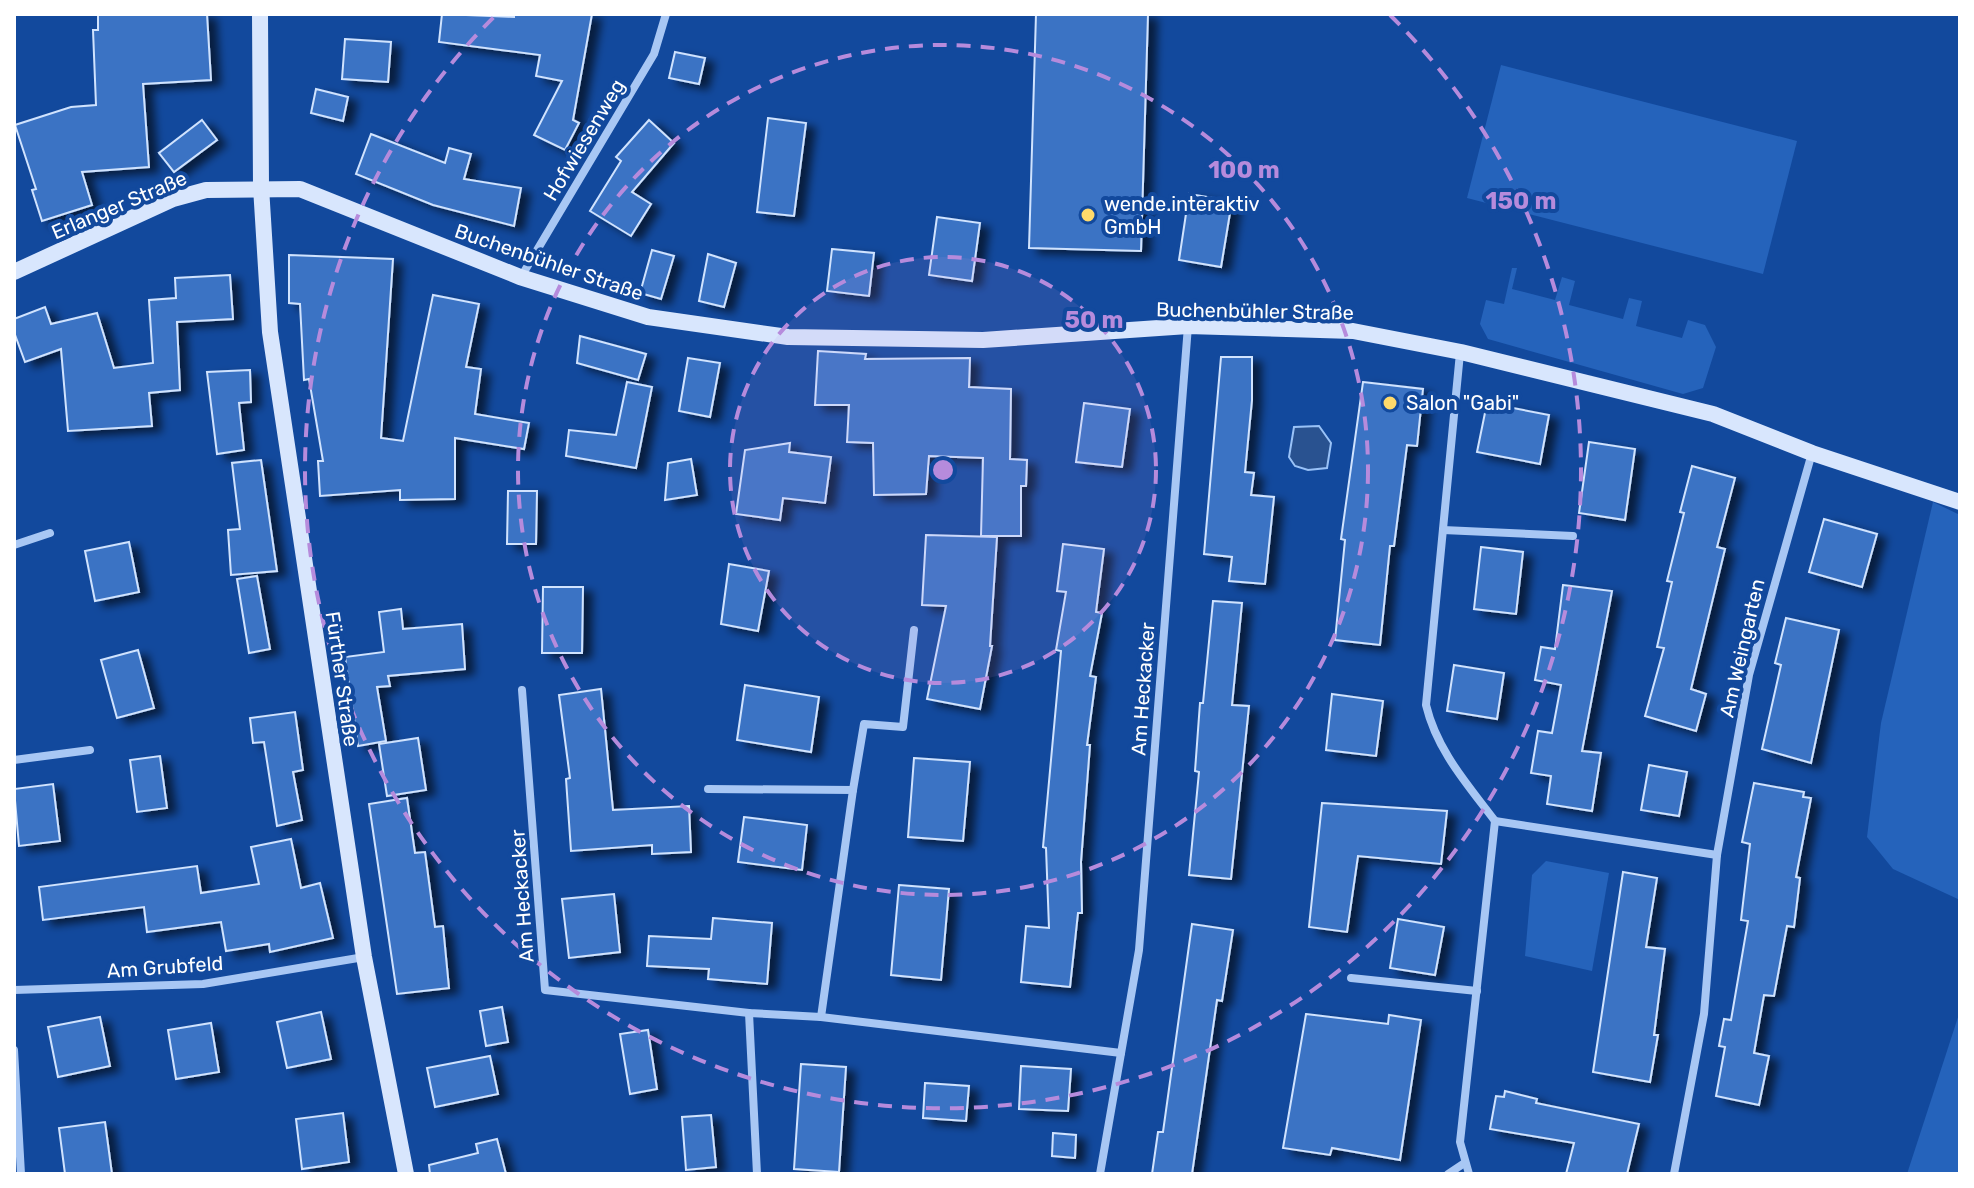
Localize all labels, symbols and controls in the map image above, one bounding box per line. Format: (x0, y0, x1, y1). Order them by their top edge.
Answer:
street label: Hofwiesenweg (538, 75, 630, 205)
text: 100 m (1208, 156, 1280, 184)
street label: Erlanger Straße (48, 166, 190, 244)
text: 150 m (1486, 187, 1556, 215)
place label: wende.interaktiv GmbH (1104, 192, 1260, 239)
marker: wende.interaktiv GmbH (1079, 206, 1097, 224)
street label: Buchenbühler Straße (452, 218, 646, 306)
street label: Buchenbühler Straße (1156, 297, 1354, 325)
text: 50 m (1065, 306, 1123, 334)
place label: Salon "Gabi" (1406, 391, 1519, 415)
marker: Salon "Gabi" (1381, 394, 1399, 412)
centre of rings (929, 456, 957, 484)
street label: Am Weingarten (1714, 576, 1770, 720)
street label: Fürther Straße (321, 610, 363, 748)
street label: Am Heckacker (1126, 621, 1160, 756)
street label: Am Heckacker (505, 828, 539, 963)
street label: Am Grubfeld (106, 951, 224, 983)

